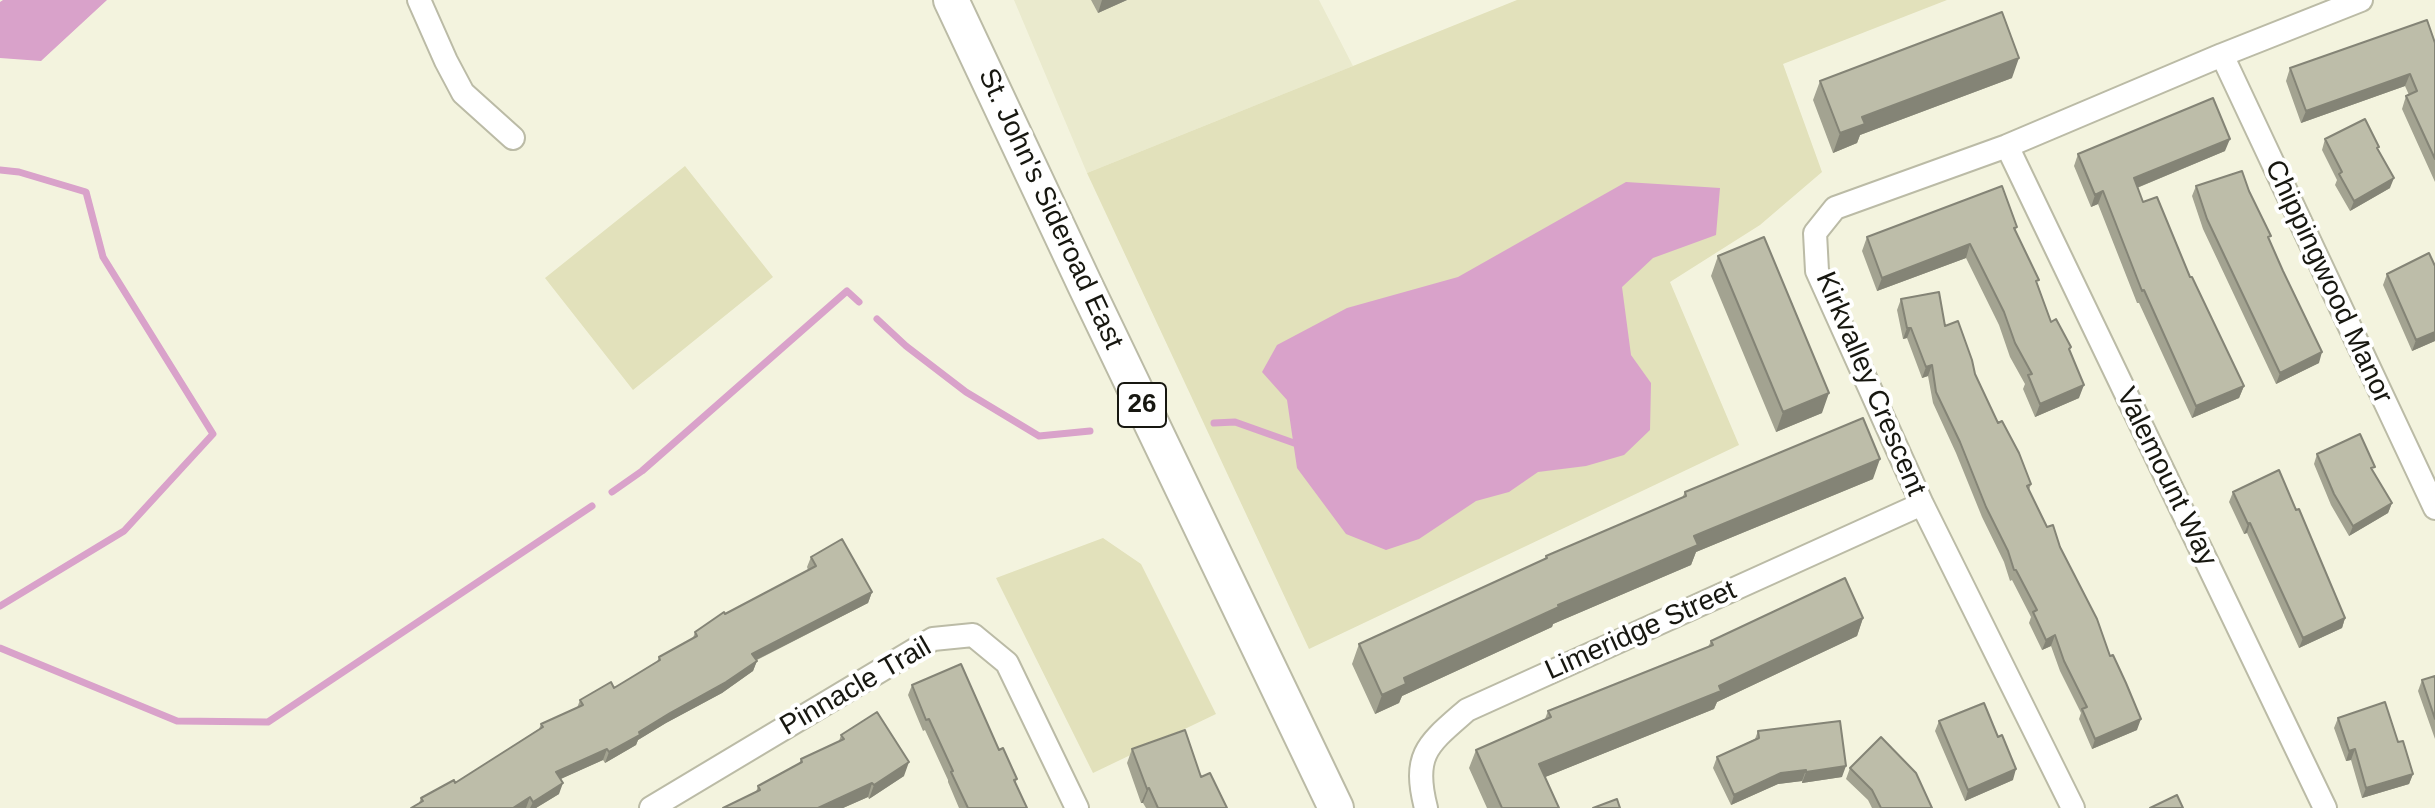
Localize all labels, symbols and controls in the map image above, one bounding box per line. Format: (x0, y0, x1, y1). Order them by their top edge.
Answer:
street label: St. John's Sideroad East (970, 63, 1130, 355)
street label: Chippingwood Manor (2257, 155, 2399, 409)
street label: Kirkvalley Crescent (1808, 267, 1932, 501)
street label: Valemount Way (2108, 382, 2224, 572)
road number: 26 (1118, 383, 1166, 427)
street label: Limeridge Street (1540, 574, 1742, 688)
street label: Pinnacle Trail (775, 630, 937, 744)

